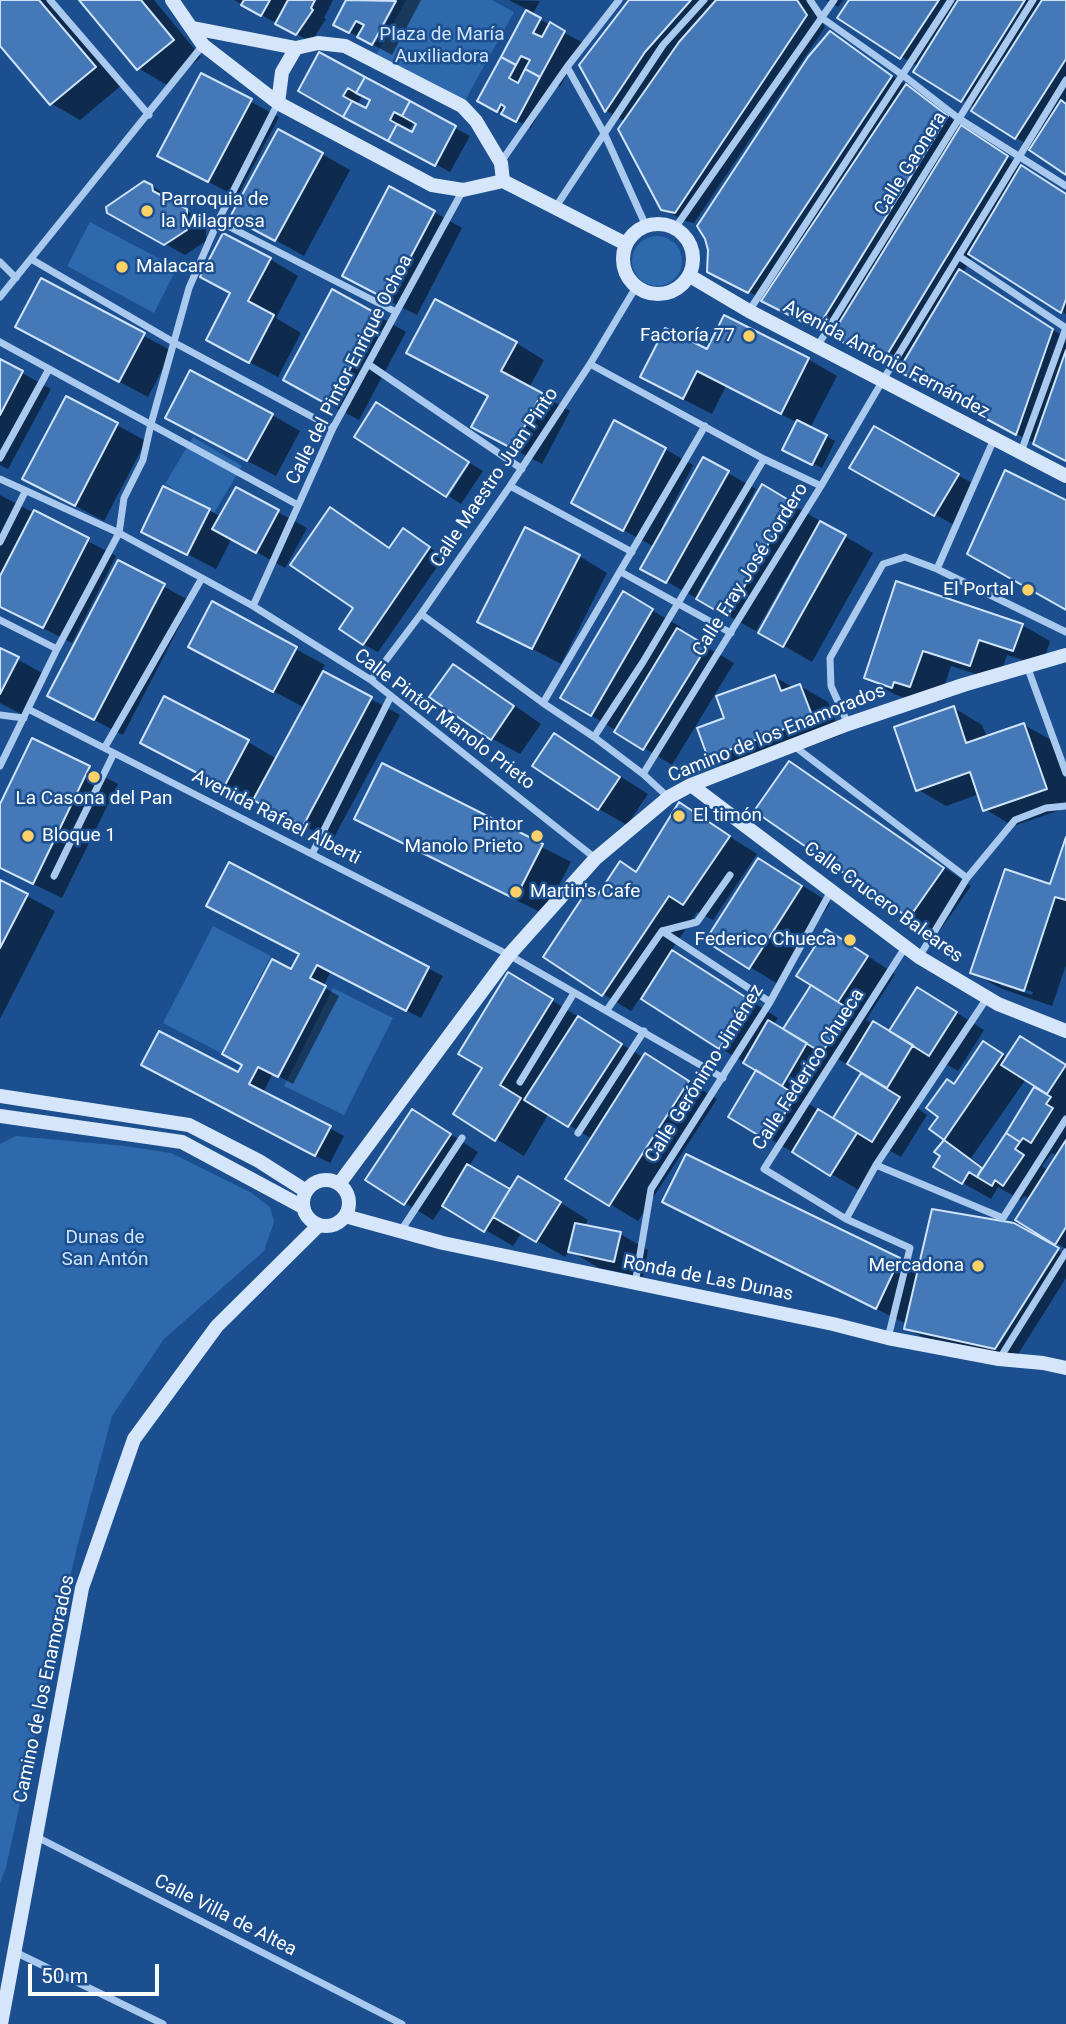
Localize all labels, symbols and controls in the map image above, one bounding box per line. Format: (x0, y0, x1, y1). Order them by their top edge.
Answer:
park label: Plaza de María Auxiliadora (379, 24, 505, 68)
street label: Calle Gaonera (870, 108, 952, 220)
place label: Parroquia de la Milagrosa (161, 189, 268, 233)
marker: Parroquia de la Milagrosa (139, 203, 155, 219)
street label: Calle del Pintor Enrique Ochoa (282, 251, 418, 489)
place label: Malacara (136, 256, 215, 278)
marker: Malacara (114, 259, 130, 275)
street label: Avenida Antonio Fernández (779, 296, 993, 424)
place label: Factoría 77 (640, 325, 735, 347)
marker: Factoría 77 (741, 328, 757, 344)
street label: Calle Maestro Juan Pinto (426, 384, 564, 572)
street label: Calle Fray José Cordero (688, 479, 814, 661)
place label: El Portal (943, 579, 1014, 601)
marker: El Portal (1020, 582, 1036, 598)
street label: Calle Pintor Manolo Prieto (349, 645, 539, 795)
street label: Camino de los Enamorados (665, 680, 889, 788)
street label: Avenida Rafael Alberti (188, 766, 364, 870)
marker: La Casona del Pan (86, 769, 102, 785)
place label: La Casona del Pan (15, 788, 173, 810)
place label: El timón (693, 805, 762, 827)
marker: El timón (671, 808, 687, 824)
place label: Pintor Manolo Prieto (405, 814, 523, 858)
place label: Bloque 1 (42, 825, 116, 847)
marker: Bloque 1 (20, 828, 36, 844)
marker: Pintor Manolo Prieto (529, 828, 545, 844)
street label: Calle Crucero Baleares (799, 838, 967, 968)
place label: Martin's Cafe (530, 881, 640, 903)
marker: Martin's Cafe (508, 884, 524, 900)
place label: Federico Chueca (695, 929, 836, 951)
marker: Federico Chueca (842, 932, 858, 948)
street label: Calle Gerónimo Jiménez (641, 981, 769, 1167)
street label: Calle Federico Chueca (748, 985, 870, 1155)
park label: Dunas de San Antón (61, 1227, 149, 1271)
street label: Ronda de Las Dunas (621, 1251, 795, 1307)
place label: Mercadona (868, 1255, 964, 1277)
marker: Mercadona (970, 1258, 986, 1274)
street label: Camino de los Enamorados (10, 1573, 80, 1805)
street label: Calle Villa de Altea (150, 1870, 300, 1962)
scale bar (32, 1951, 163, 1995)
text: 50 m (41, 1964, 88, 1988)

